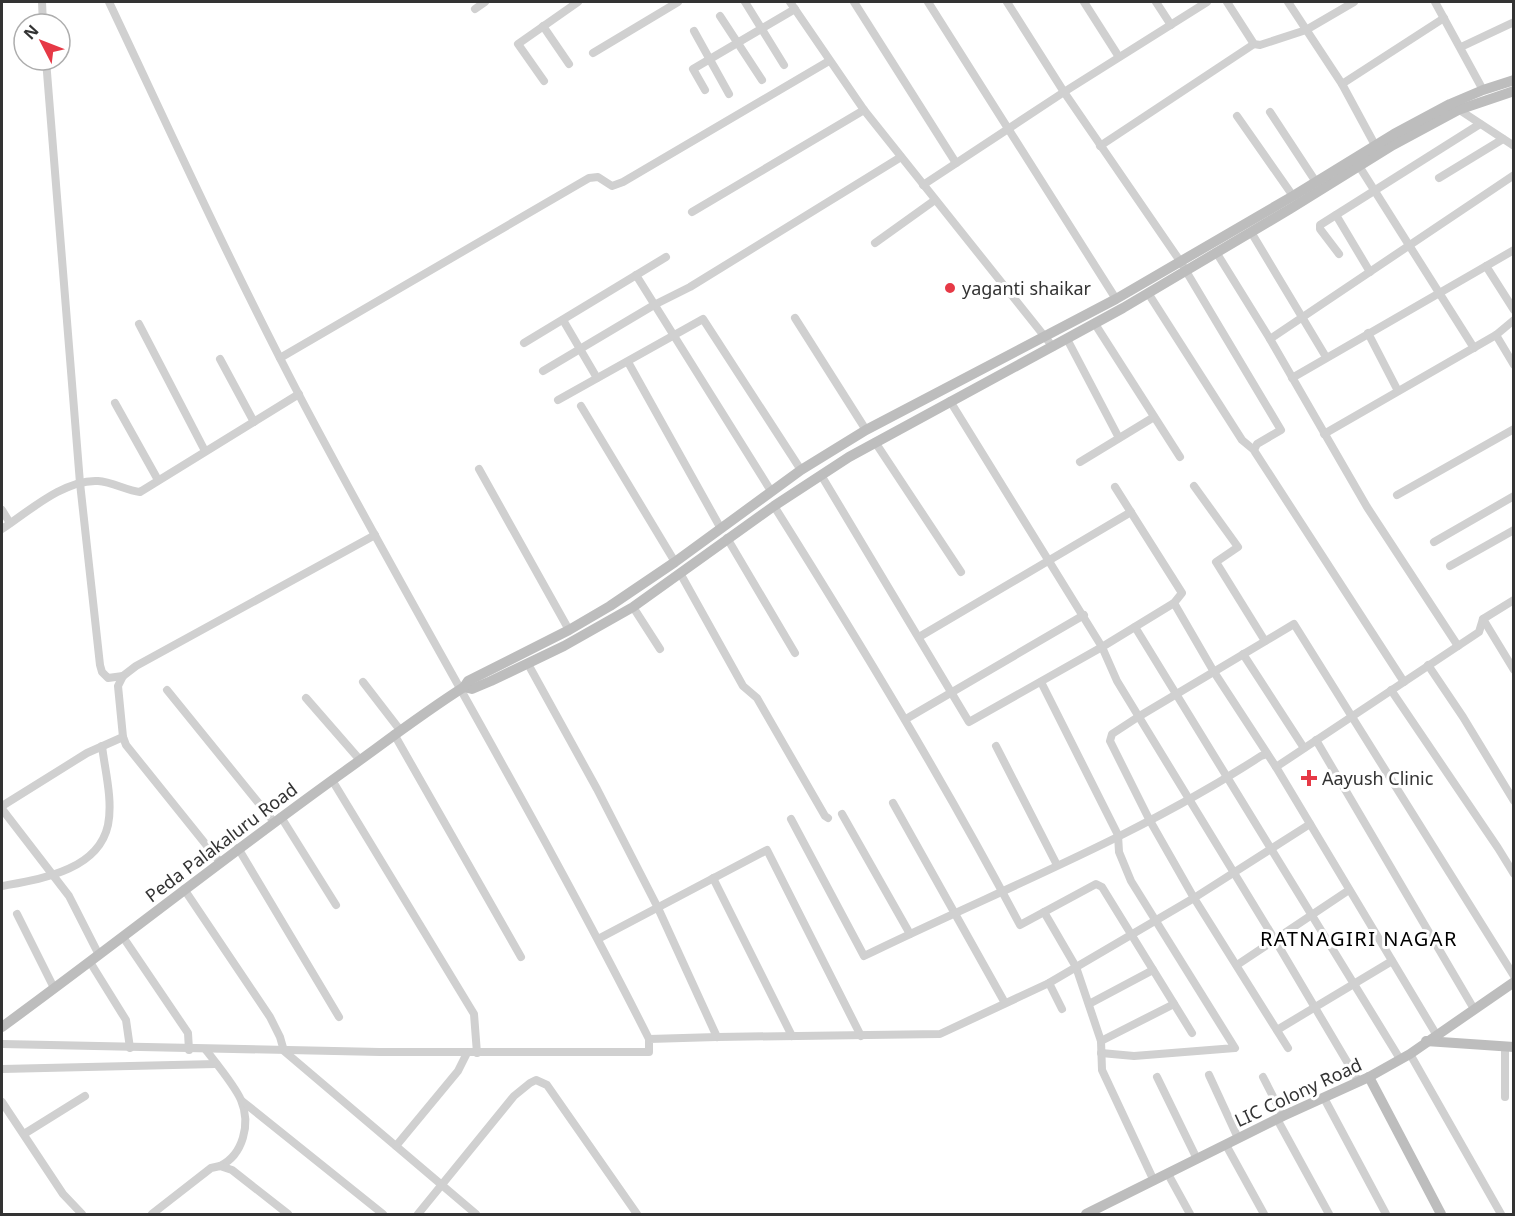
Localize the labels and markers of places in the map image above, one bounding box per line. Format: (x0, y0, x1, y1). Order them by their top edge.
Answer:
place label: yaganti shaikar (962, 276, 1092, 300)
marker: yaganti shaikar (943, 281, 957, 295)
place label: Aayush Clinic (1322, 766, 1434, 790)
marker: Aayush Clinic (1300, 769, 1318, 787)

